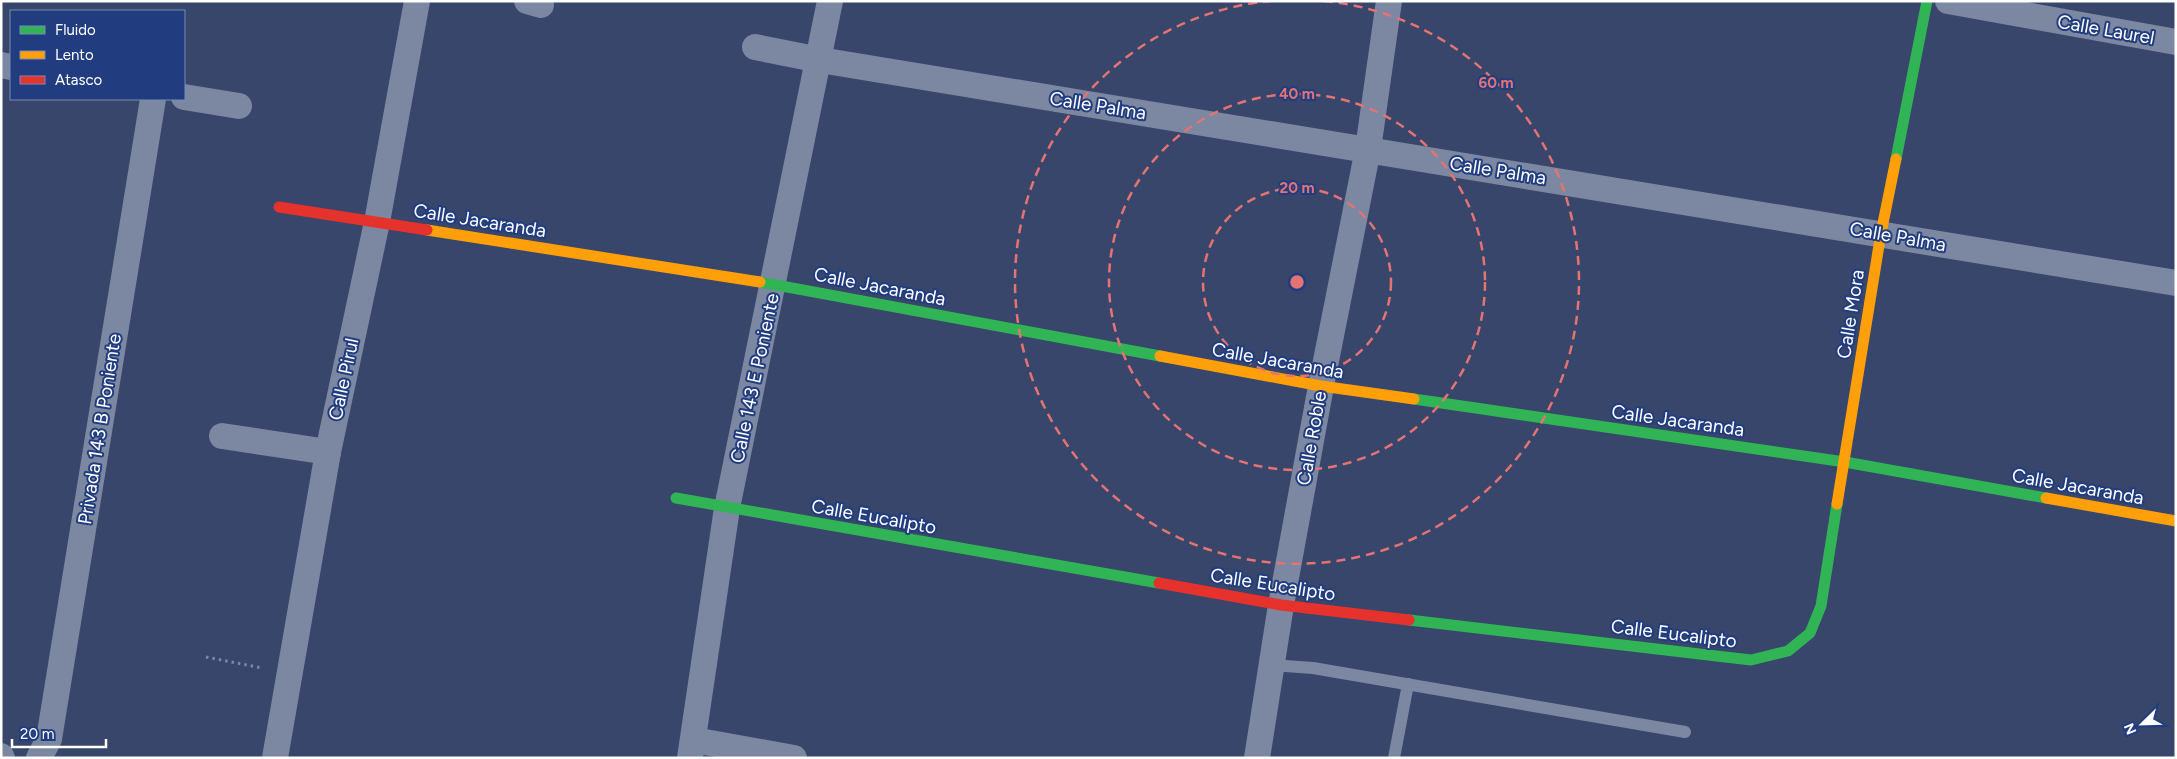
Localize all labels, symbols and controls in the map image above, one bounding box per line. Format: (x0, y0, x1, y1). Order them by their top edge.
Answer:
legend (10, 10, 185, 100)
street label: Calle Laurel (2056, 10, 2156, 49)
text: Fluido (55, 21, 96, 39)
text: Lento (55, 46, 94, 64)
text: Atasco (55, 71, 103, 89)
text: 60 m (1478, 74, 1514, 92)
text: 40 m (1279, 85, 1315, 103)
street label: Calle Palma (1048, 87, 1148, 124)
street label: Calle Palma (1448, 152, 1548, 189)
text: 20 m (1279, 179, 1315, 197)
street label: Calle Jacaranda (412, 199, 548, 242)
street label: Calle Palma (1848, 217, 1948, 256)
street label: Calle Jacaranda (812, 262, 948, 311)
street label: Calle Mora (1832, 268, 1869, 360)
centre of rings (1288, 273, 1306, 291)
street label: Calle 143 E Poniente (725, 291, 784, 465)
street label: Privada 143 B Poniente (73, 332, 126, 526)
street label: Calle Pirul (324, 336, 363, 422)
street label: Calle Jacaranda (1210, 338, 1346, 383)
street label: Calle Roble (1292, 389, 1331, 487)
street label: Calle Jacaranda (1610, 400, 1746, 441)
street label: Calle Jacaranda (2010, 464, 2146, 509)
street label: Calle Eucalipto (810, 494, 938, 539)
street label: Calle Eucalipto (1209, 563, 1337, 606)
street label: Calle Eucalipto (1610, 614, 1738, 653)
north arrow (2117, 699, 2167, 749)
scale bar (12, 716, 106, 748)
text: N (2121, 721, 2140, 737)
text: 20 m (20, 725, 54, 743)

